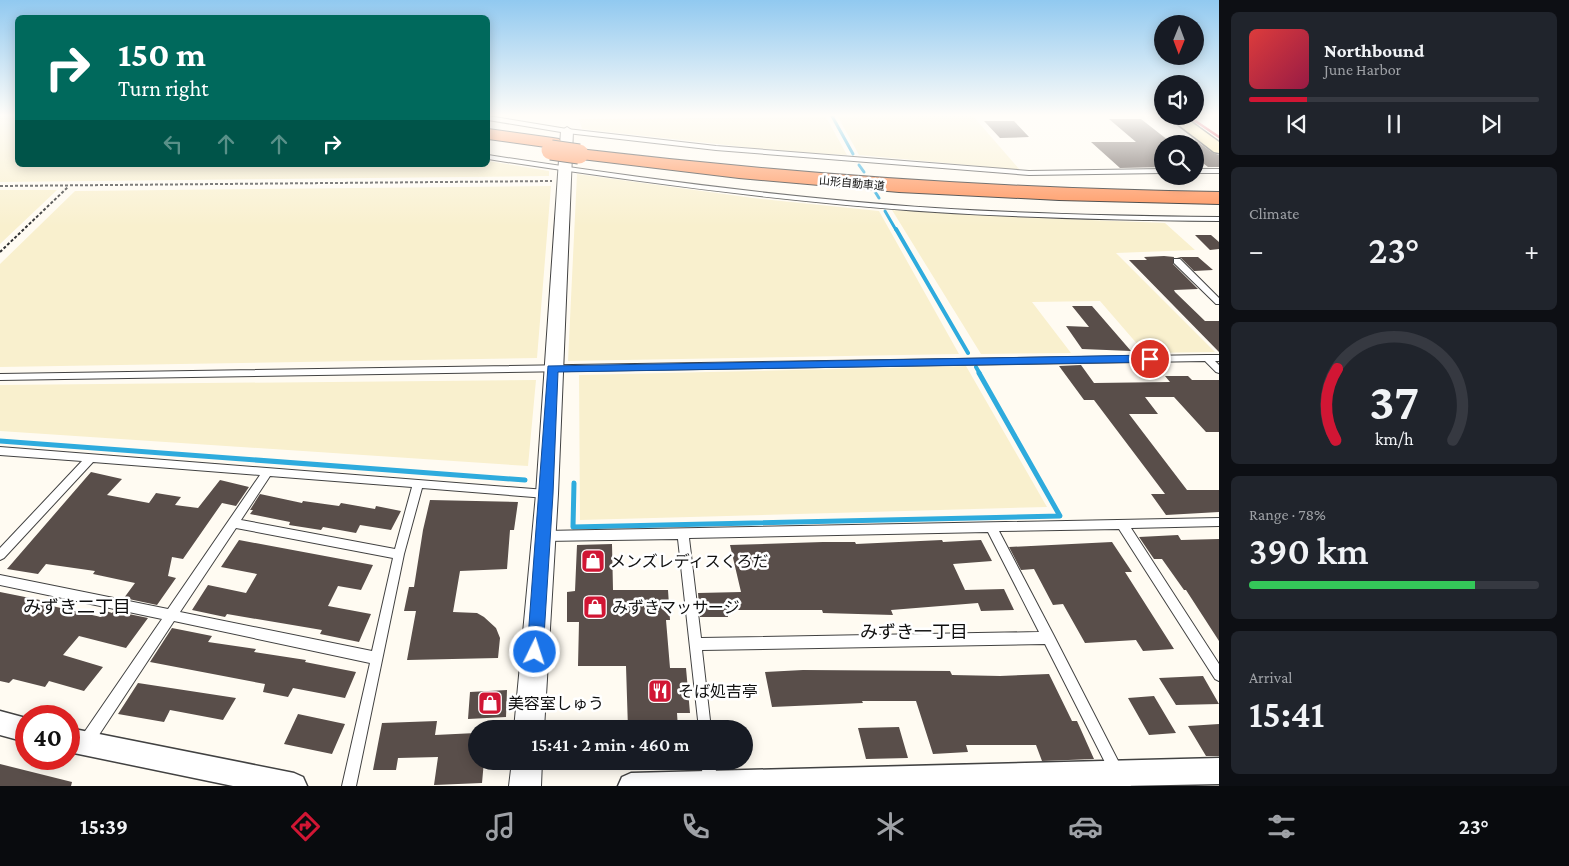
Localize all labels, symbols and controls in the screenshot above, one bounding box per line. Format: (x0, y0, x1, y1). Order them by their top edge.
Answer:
north arrow (1154, 15, 1204, 65)
map controls (1154, 15, 1204, 185)
icon: right (35, 35, 100, 100)
text: 150 m (118, 35, 206, 74)
text: Northbound (1324, 40, 1424, 61)
text: June Harbor (1324, 61, 1401, 78)
button: sound (1154, 75, 1204, 125)
text: Turn right (118, 76, 209, 101)
icon: previous (1283, 110, 1311, 138)
icon: pause (1380, 110, 1408, 138)
icon: next (1477, 110, 1505, 138)
icon: left (159, 130, 187, 158)
icon: ahead (212, 130, 240, 158)
icon: ahead (265, 130, 293, 158)
icon: right (318, 130, 346, 158)
button: search (1154, 135, 1204, 185)
street label: 山形自動車道 (819, 174, 885, 192)
text: Climate (1249, 205, 1299, 222)
text: 23° (1369, 229, 1419, 271)
text: − (1249, 235, 1264, 266)
text: + (1524, 235, 1539, 266)
pin (1129, 338, 1171, 380)
icon: arrive (1136, 345, 1164, 373)
text: 37 (1369, 372, 1419, 430)
text: km/h (1375, 429, 1414, 449)
text: Range · 78% (1249, 506, 1326, 523)
text: 390 km (1249, 530, 1368, 572)
shop icon: メンズレディスくろだ (580, 548, 606, 574)
place label: メンズレディスくろだ (610, 553, 769, 570)
shop icon: みずきマッサージ (582, 594, 608, 620)
district label: みずき二丁目 (23, 597, 131, 617)
place label: みずきマッサージ (612, 599, 740, 616)
district label: みずき一丁目 (860, 622, 968, 642)
position arrow (508, 625, 560, 677)
text: Arrival (1249, 669, 1293, 686)
restaurant icon: そば処吉亭 (647, 678, 673, 704)
place label: そば処吉亭 (678, 683, 758, 700)
shop icon: 美容室しゅう (477, 690, 503, 716)
text: 15:41 (1249, 693, 1324, 735)
place label: 美容室しゅう (508, 695, 604, 712)
speed limit sign: 40 (15, 705, 80, 770)
text: 15:41 · 2 min · 460 m (531, 734, 690, 755)
icon: directions (288, 809, 323, 844)
icon: music (483, 809, 518, 844)
icon: phone (678, 809, 713, 844)
icon: climate (873, 809, 908, 844)
icon: car (1068, 809, 1103, 844)
icon: filters (1264, 809, 1299, 844)
text: 15:39 (80, 814, 128, 839)
text: 23° (1459, 814, 1489, 839)

